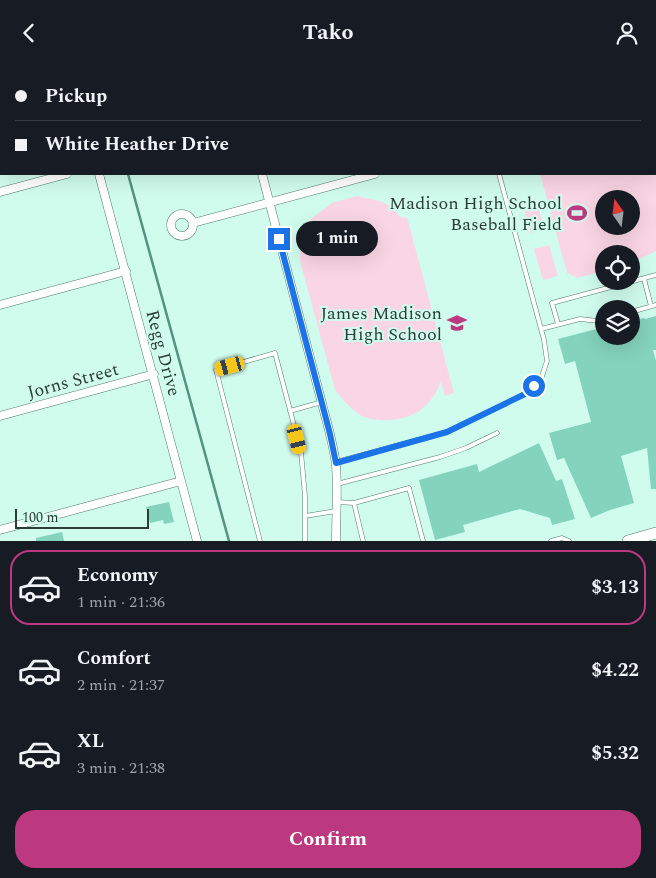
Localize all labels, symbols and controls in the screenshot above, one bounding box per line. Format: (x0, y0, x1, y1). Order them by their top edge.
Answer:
text: Tako (303, 16, 353, 49)
icon: back (15, 19, 43, 47)
icon: person (613, 19, 641, 47)
text: Pickup (45, 82, 107, 111)
text: White Heather Drive (45, 130, 229, 159)
place label: Madison High School Baseball Field (389, 190, 562, 238)
north arrow (595, 190, 640, 235)
map controls (595, 190, 640, 345)
sports icon: Madison High School Baseball Field (566, 202, 588, 224)
callout: 1 min (296, 221, 379, 257)
text: 1 min (316, 226, 358, 250)
route end (268, 228, 290, 250)
button: locate (595, 245, 640, 290)
place label: James Madison High School (321, 300, 442, 348)
button: layers (595, 300, 640, 345)
street label: Regg Drive (139, 307, 187, 399)
school or university icon: James Madison High School (446, 312, 468, 334)
car (213, 355, 246, 377)
street label: Jorns Street (24, 356, 122, 406)
route start (523, 375, 545, 397)
car (286, 423, 307, 455)
scale bar (15, 505, 149, 529)
text: 100 m (22, 507, 59, 528)
text: Economy (77, 561, 158, 590)
icon: car (17, 565, 62, 610)
text: $3.13 (591, 573, 639, 602)
text: 1 min · 21:36 (77, 590, 165, 614)
text: Comfort (77, 644, 151, 673)
icon: car (17, 648, 62, 693)
text: $4.22 (591, 656, 639, 685)
text: 2 min · 21:37 (77, 673, 165, 697)
text: XL (77, 727, 104, 756)
icon: car (17, 731, 62, 776)
text: $5.32 (591, 739, 639, 768)
text: 3 min · 21:38 (77, 756, 165, 780)
button: Confirm (15, 810, 641, 868)

